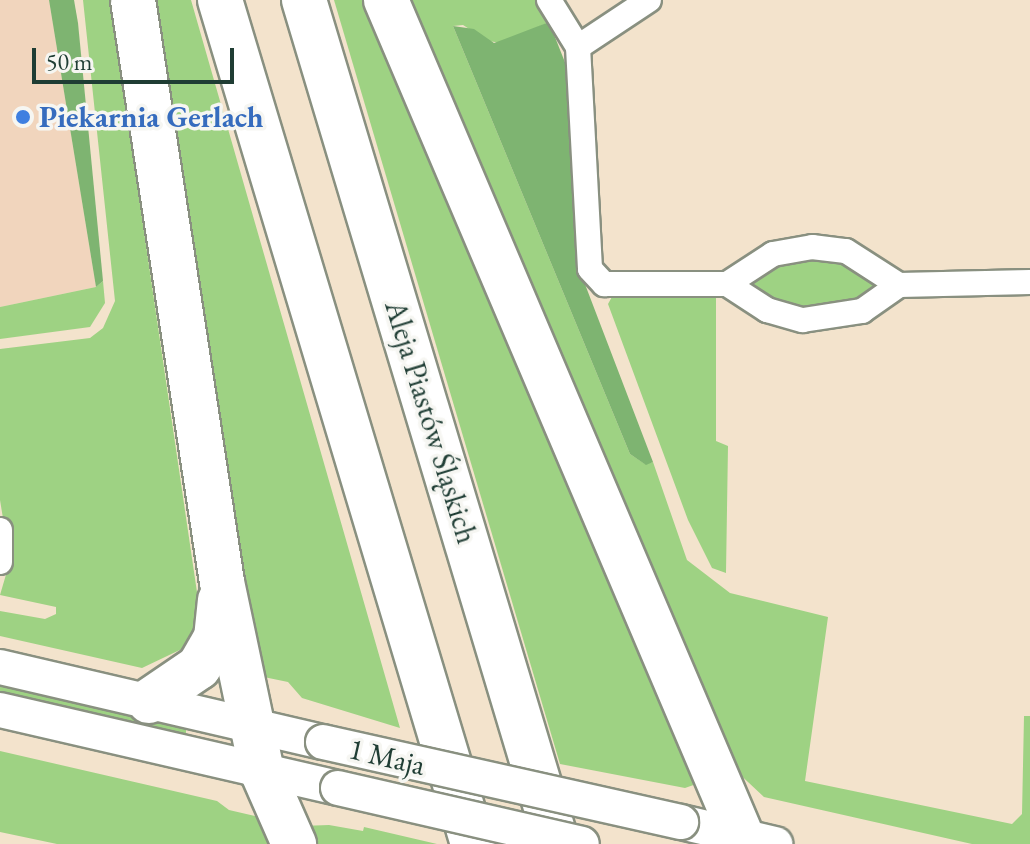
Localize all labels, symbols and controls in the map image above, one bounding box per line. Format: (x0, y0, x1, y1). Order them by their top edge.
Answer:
scale bar (36, 32, 238, 82)
text: 50 m (46, 46, 93, 77)
place label: Piekarnia Gerlach (39, 99, 264, 135)
marker: Piekarnia Gerlach (14, 108, 32, 126)
street label: Aleja Piastów Śląskich (377, 296, 485, 548)
street label: 1 Maja (345, 731, 429, 783)

